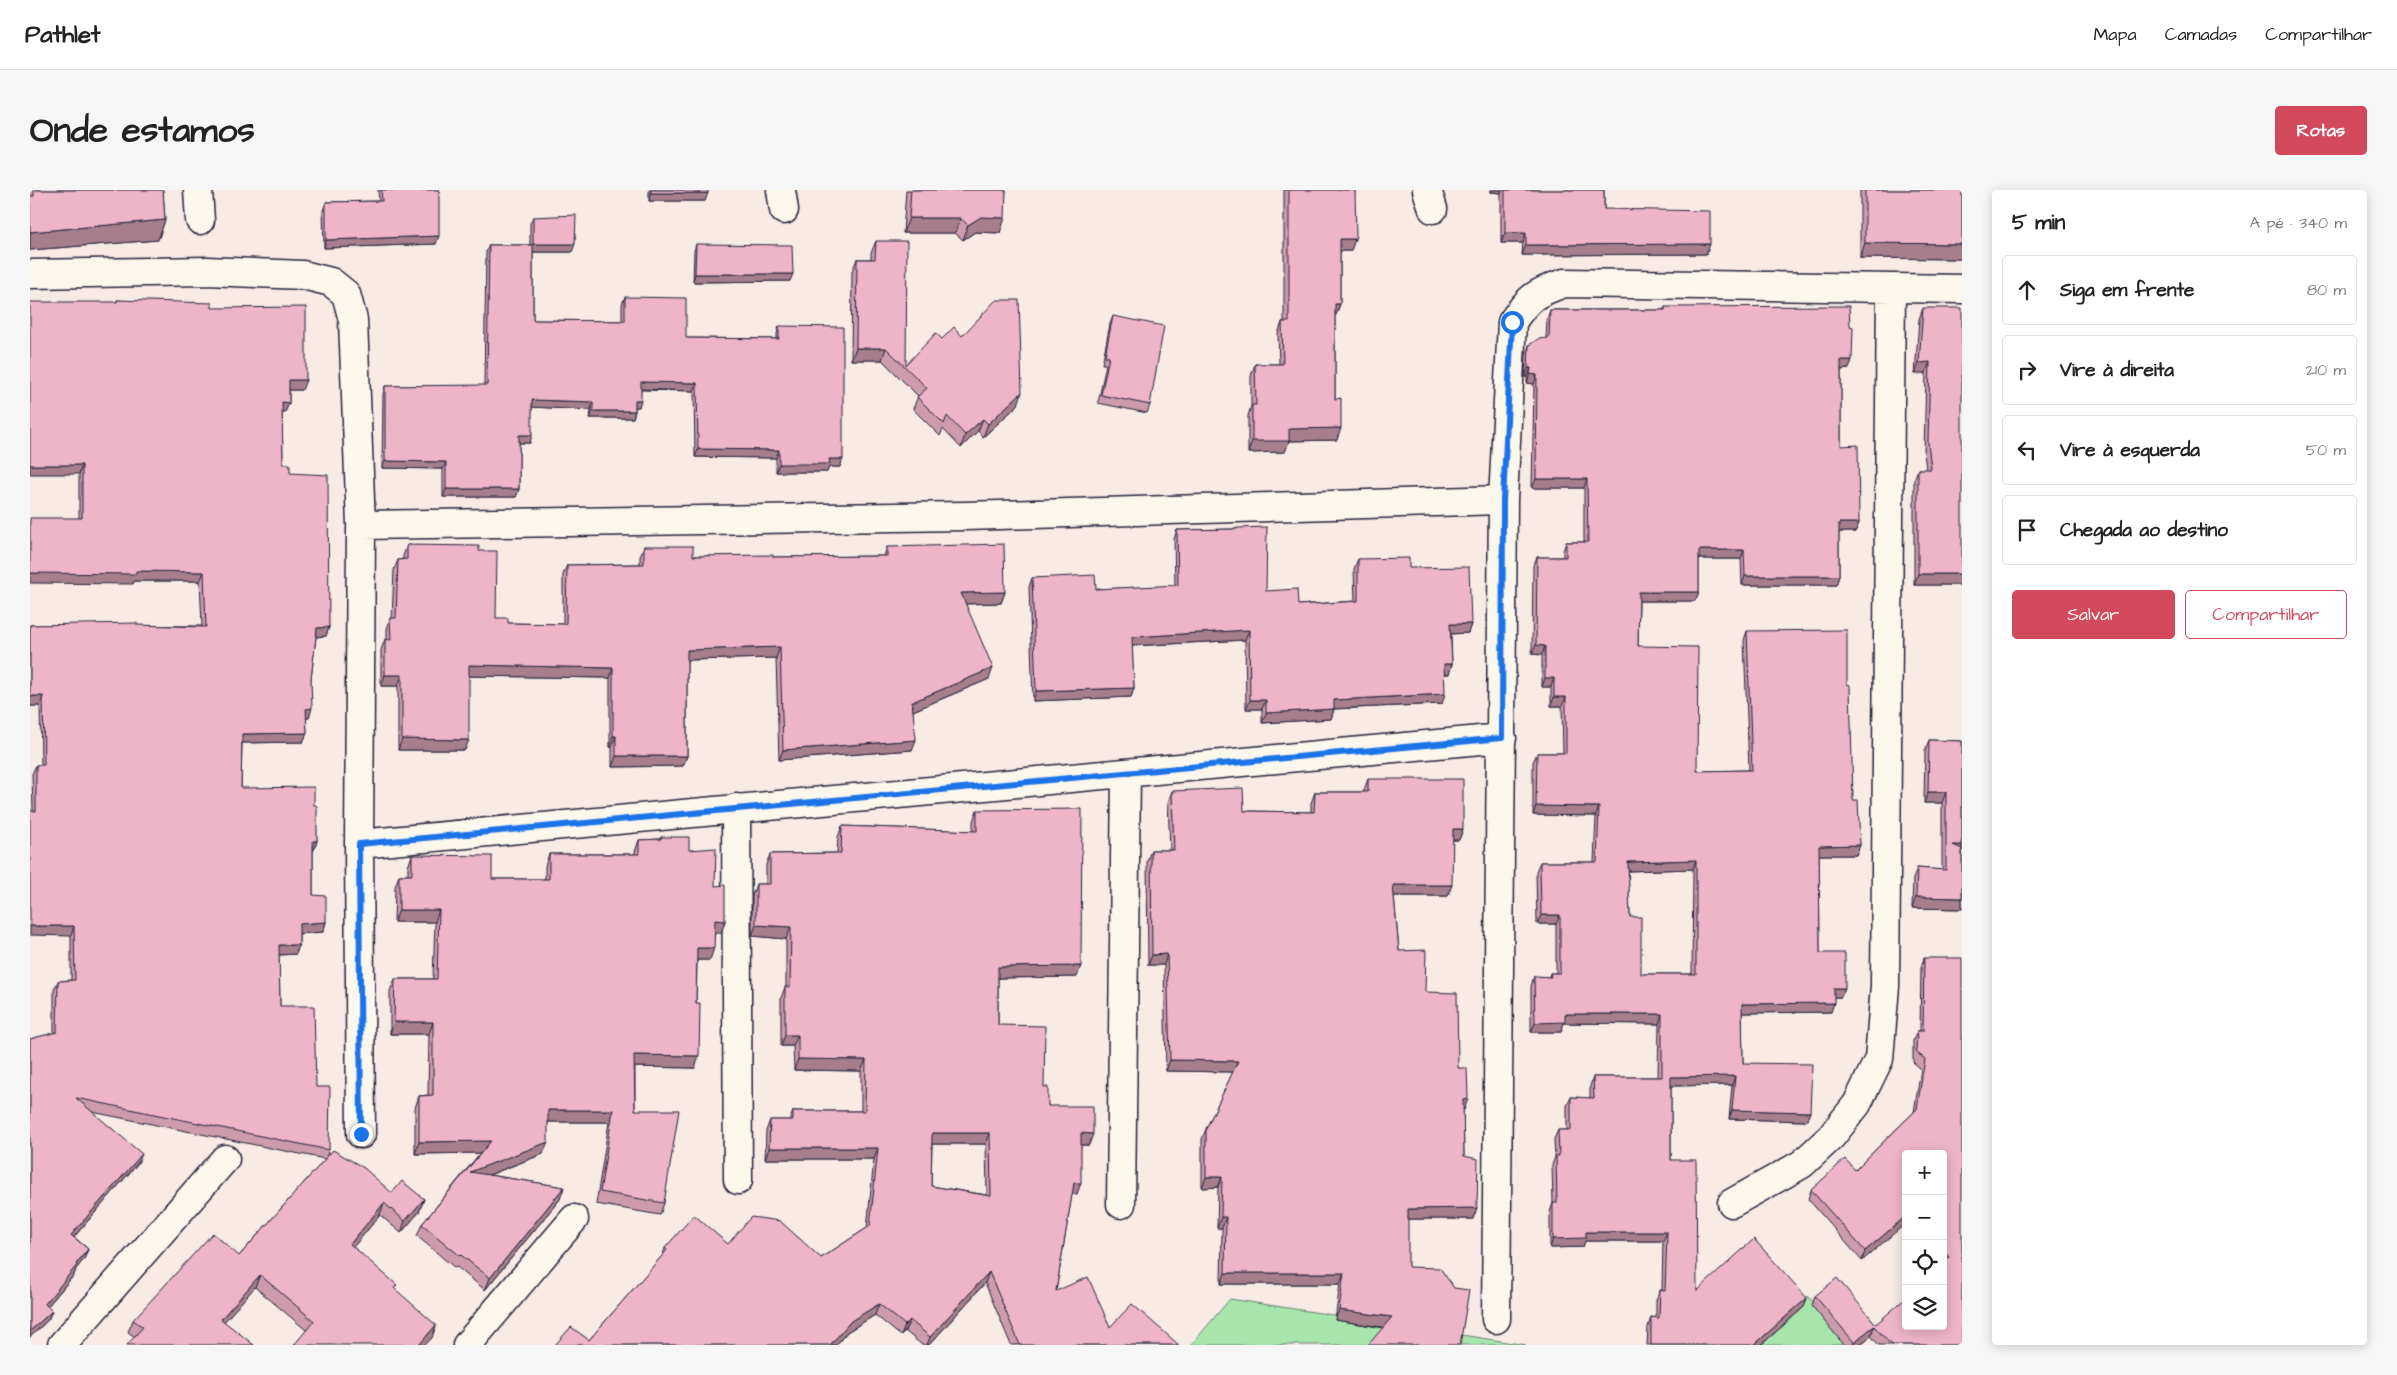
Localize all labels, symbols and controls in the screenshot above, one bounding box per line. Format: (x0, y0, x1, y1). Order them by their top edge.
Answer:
text: Pathlet (25, 18, 101, 52)
text: Mapa (2093, 22, 2137, 47)
text: Camadas (2165, 22, 2237, 47)
text: Compartilhar (2265, 22, 2372, 47)
text: Onde estamos (30, 106, 255, 155)
button: Rotas (2275, 106, 2367, 155)
text: 5 min (2012, 208, 2065, 237)
text: A pé · 340 m (2250, 212, 2347, 234)
icon: ahead (2013, 276, 2041, 304)
text: Siga em frente (2060, 277, 2194, 304)
text: 80 m (2307, 279, 2346, 301)
route start (1501, 311, 1524, 334)
icon: right (2013, 356, 2041, 384)
text: Vire à direita (2060, 357, 2174, 384)
text: 210 m (2306, 359, 2346, 381)
icon: left (2013, 436, 2041, 464)
text: Vire à esquerda (2060, 437, 2200, 464)
text: 50 m (2306, 439, 2346, 461)
icon: arrive (2013, 516, 2041, 544)
text: Chegada ao destino (2060, 517, 2228, 544)
button: Salvar (2012, 590, 2175, 639)
button: Compartilhar (2185, 590, 2347, 639)
route end (350, 1123, 373, 1146)
map controls (1902, 1150, 1947, 1330)
button: + (1902, 1150, 1947, 1195)
button: − (1902, 1195, 1947, 1240)
button: locate (1902, 1240, 1947, 1285)
button: layers (1902, 1285, 1947, 1330)

